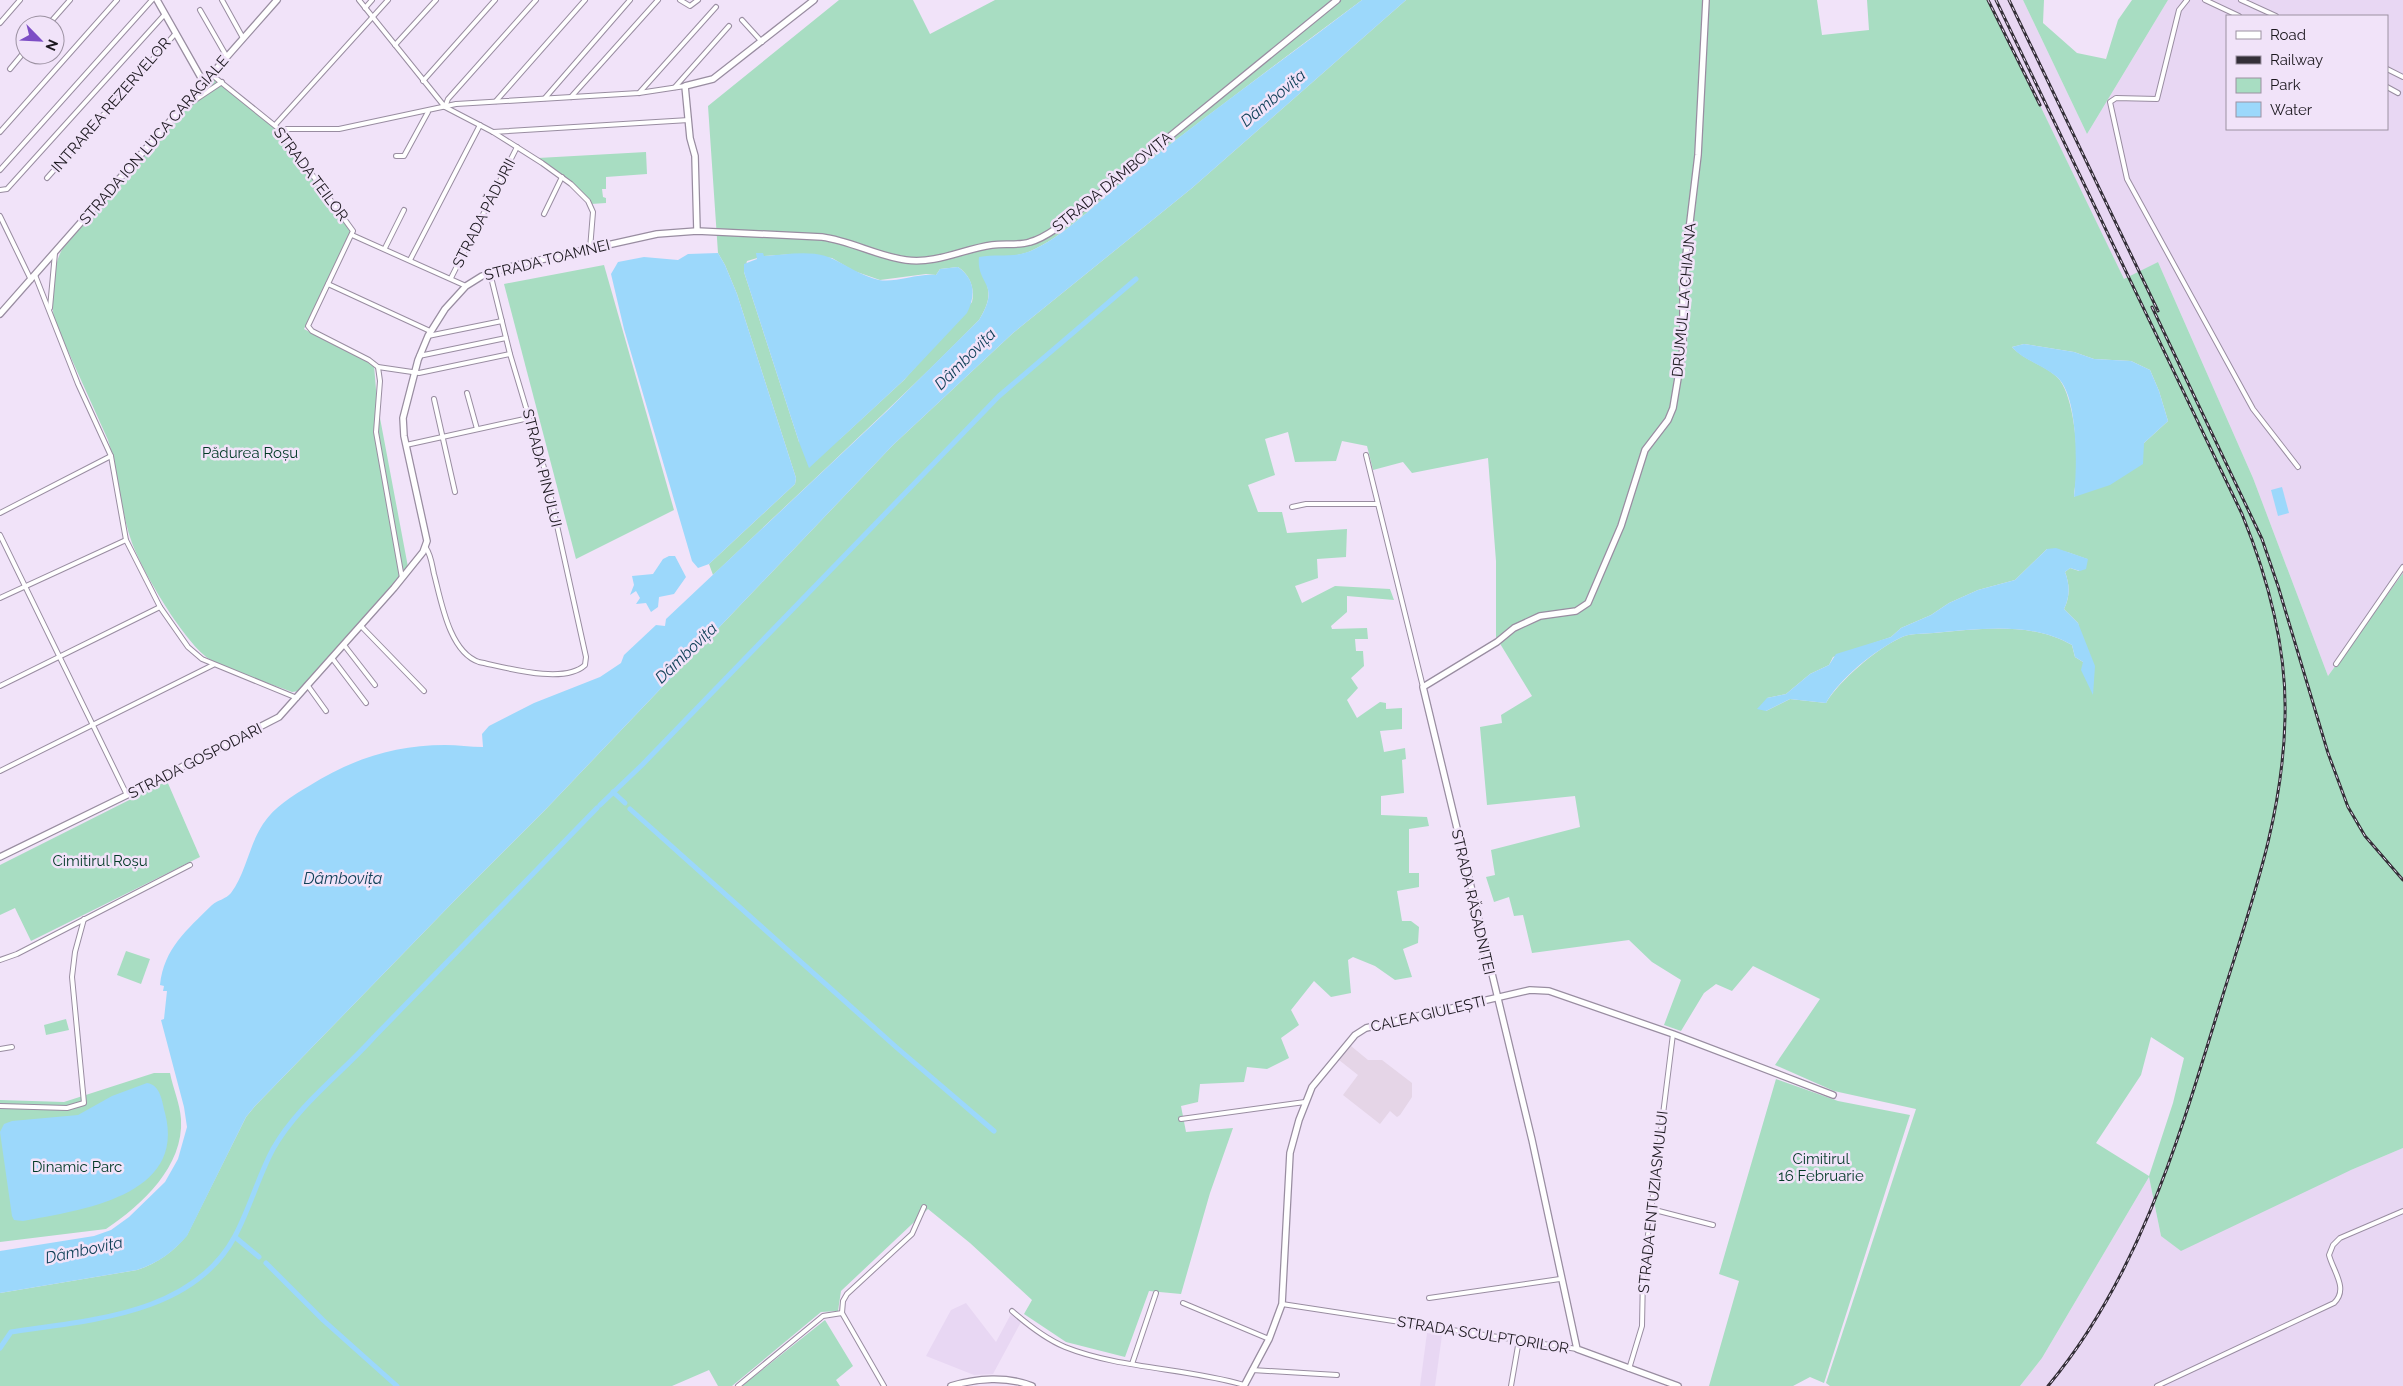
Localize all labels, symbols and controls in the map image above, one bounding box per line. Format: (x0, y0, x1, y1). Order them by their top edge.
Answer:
north arrow (15, 15, 65, 65)
legend (2226, 15, 2388, 130)
text: Road (2270, 26, 2306, 44)
street label: INTRAREA REZERVELOR (47, 34, 175, 176)
text: Railway (2270, 51, 2323, 69)
street label: STRADA ION LUCA CARAGIALE (76, 52, 232, 228)
water label: Dâmbovița (1237, 65, 1310, 131)
text: Park (2270, 76, 2301, 94)
text: Water (2270, 101, 2313, 119)
street label: STRADA TEILOR (270, 123, 352, 225)
street label: STRADA DÂMBOVIȚA (1049, 128, 1175, 236)
street label: STRADA PĂDURII (449, 155, 519, 271)
street label: DRUMUL LA CHIAJNA (1668, 222, 1700, 378)
street label: STRADA TOAMNEI (482, 236, 612, 284)
water label: Dâmbovița (930, 324, 1000, 394)
street label: STRADA PINULUI (519, 407, 565, 529)
park label: Pădurea Roșu (202, 444, 298, 462)
water label: Dâmbovița (651, 618, 721, 687)
street label: STRADA GOSPODARI (125, 719, 265, 803)
street label: STRADA RĂSADNIȚEI (1447, 827, 1499, 977)
park label: Cimitirul Roșu (52, 852, 148, 870)
water label: Dâmbovița (304, 869, 383, 888)
street label: CALEA GIULEȘTI (1369, 992, 1487, 1036)
street label: STRADA ENTUZIASMULUI (1634, 1110, 1672, 1294)
park label: Cimitirul 16 Februarie (1778, 1150, 1864, 1185)
park label: Dinamic Parc (32, 1158, 122, 1176)
water label: Dâmbovița (43, 1232, 125, 1267)
street label: STRADA SCULPTORILOR (1396, 1313, 1570, 1358)

